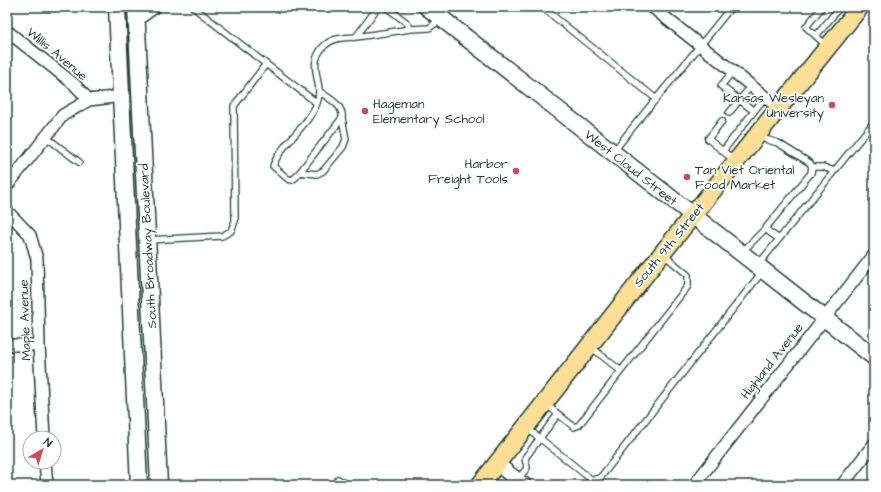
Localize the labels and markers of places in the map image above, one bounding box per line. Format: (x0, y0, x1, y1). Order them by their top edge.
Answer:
place label: Kansas Wesleyan University (723, 89, 824, 123)
place label: Hageman Elementary School (373, 95, 485, 129)
marker: Kansas Wesleyan University (827, 100, 837, 110)
marker: Hageman Elementary School (360, 106, 370, 116)
place label: Harbor Freight Tools (428, 155, 508, 189)
place label: Tan Viet Oriental Food Market (695, 161, 794, 194)
marker: Harbor Freight Tools (511, 166, 521, 176)
marker: Tan Viet Oriental Food Market (682, 172, 692, 182)

